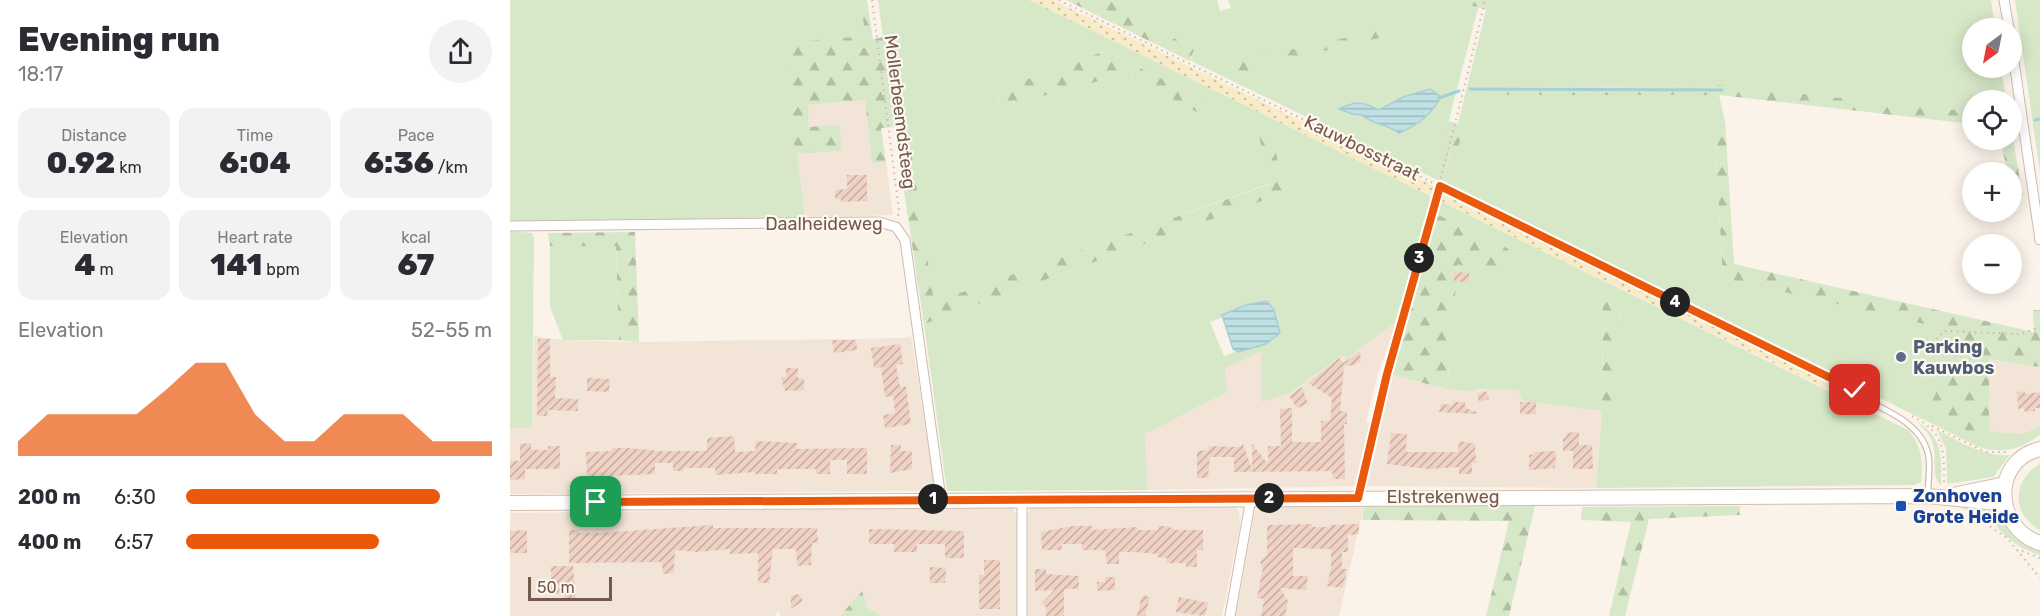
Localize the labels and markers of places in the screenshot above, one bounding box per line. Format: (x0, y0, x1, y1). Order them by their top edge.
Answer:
pin: 3 (1404, 243, 1434, 273)
pin: 4 (1660, 287, 1690, 317)
place label: Parking Kauwbos (1913, 336, 1994, 379)
marker: Parking Kauwbos (1894, 350, 1908, 364)
pin (1829, 364, 1880, 415)
pin (570, 476, 621, 527)
pin: 2 (1254, 483, 1284, 513)
pin: 1 (918, 484, 948, 514)
place label: Zonhoven Grote Heide (1913, 485, 2020, 528)
marker: Zonhoven Grote Heide (1894, 499, 1908, 513)

